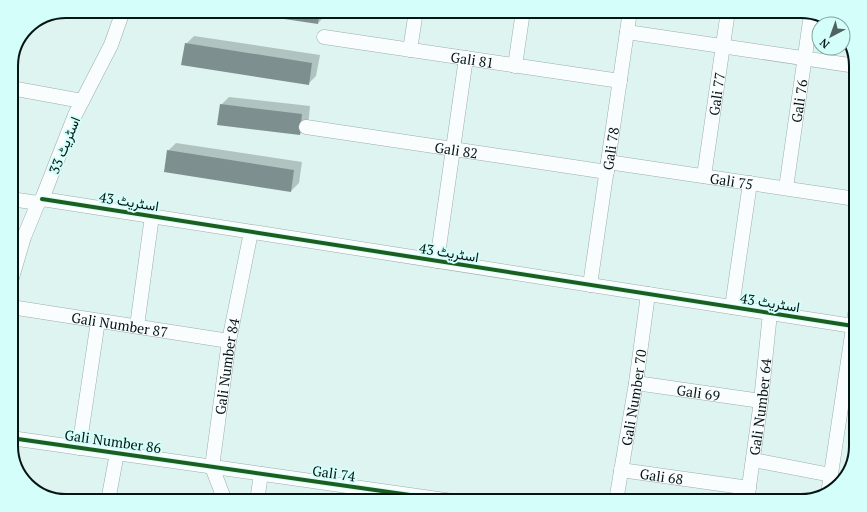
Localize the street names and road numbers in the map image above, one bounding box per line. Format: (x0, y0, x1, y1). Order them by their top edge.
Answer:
street label: Gali 81 (449, 46, 495, 72)
street label: Gali 77 (703, 71, 728, 117)
street label: Gali 76 (786, 77, 811, 124)
street label: اسٹریٹ 33 (44, 114, 84, 176)
street label: Gali 78 (597, 126, 622, 171)
street label: Gali 82 (433, 137, 479, 162)
street label: Gali 75 (709, 168, 755, 193)
street label: اسٹریٹ 43 (98, 187, 160, 215)
street label: اسٹریٹ 43 (418, 238, 480, 266)
street label: اسٹریٹ 43 (739, 288, 801, 316)
street label: Gali Number 87 (70, 307, 169, 341)
street label: Gali Number 84 (210, 316, 243, 416)
street label: Gali Number 70 (616, 348, 650, 447)
street label: Gali Number 64 (744, 357, 775, 456)
street label: Gali 69 (675, 379, 721, 404)
street label: Gali Number 86 (64, 425, 163, 457)
street label: Gali 74 (311, 461, 357, 486)
street label: Gali 68 (639, 463, 684, 488)

